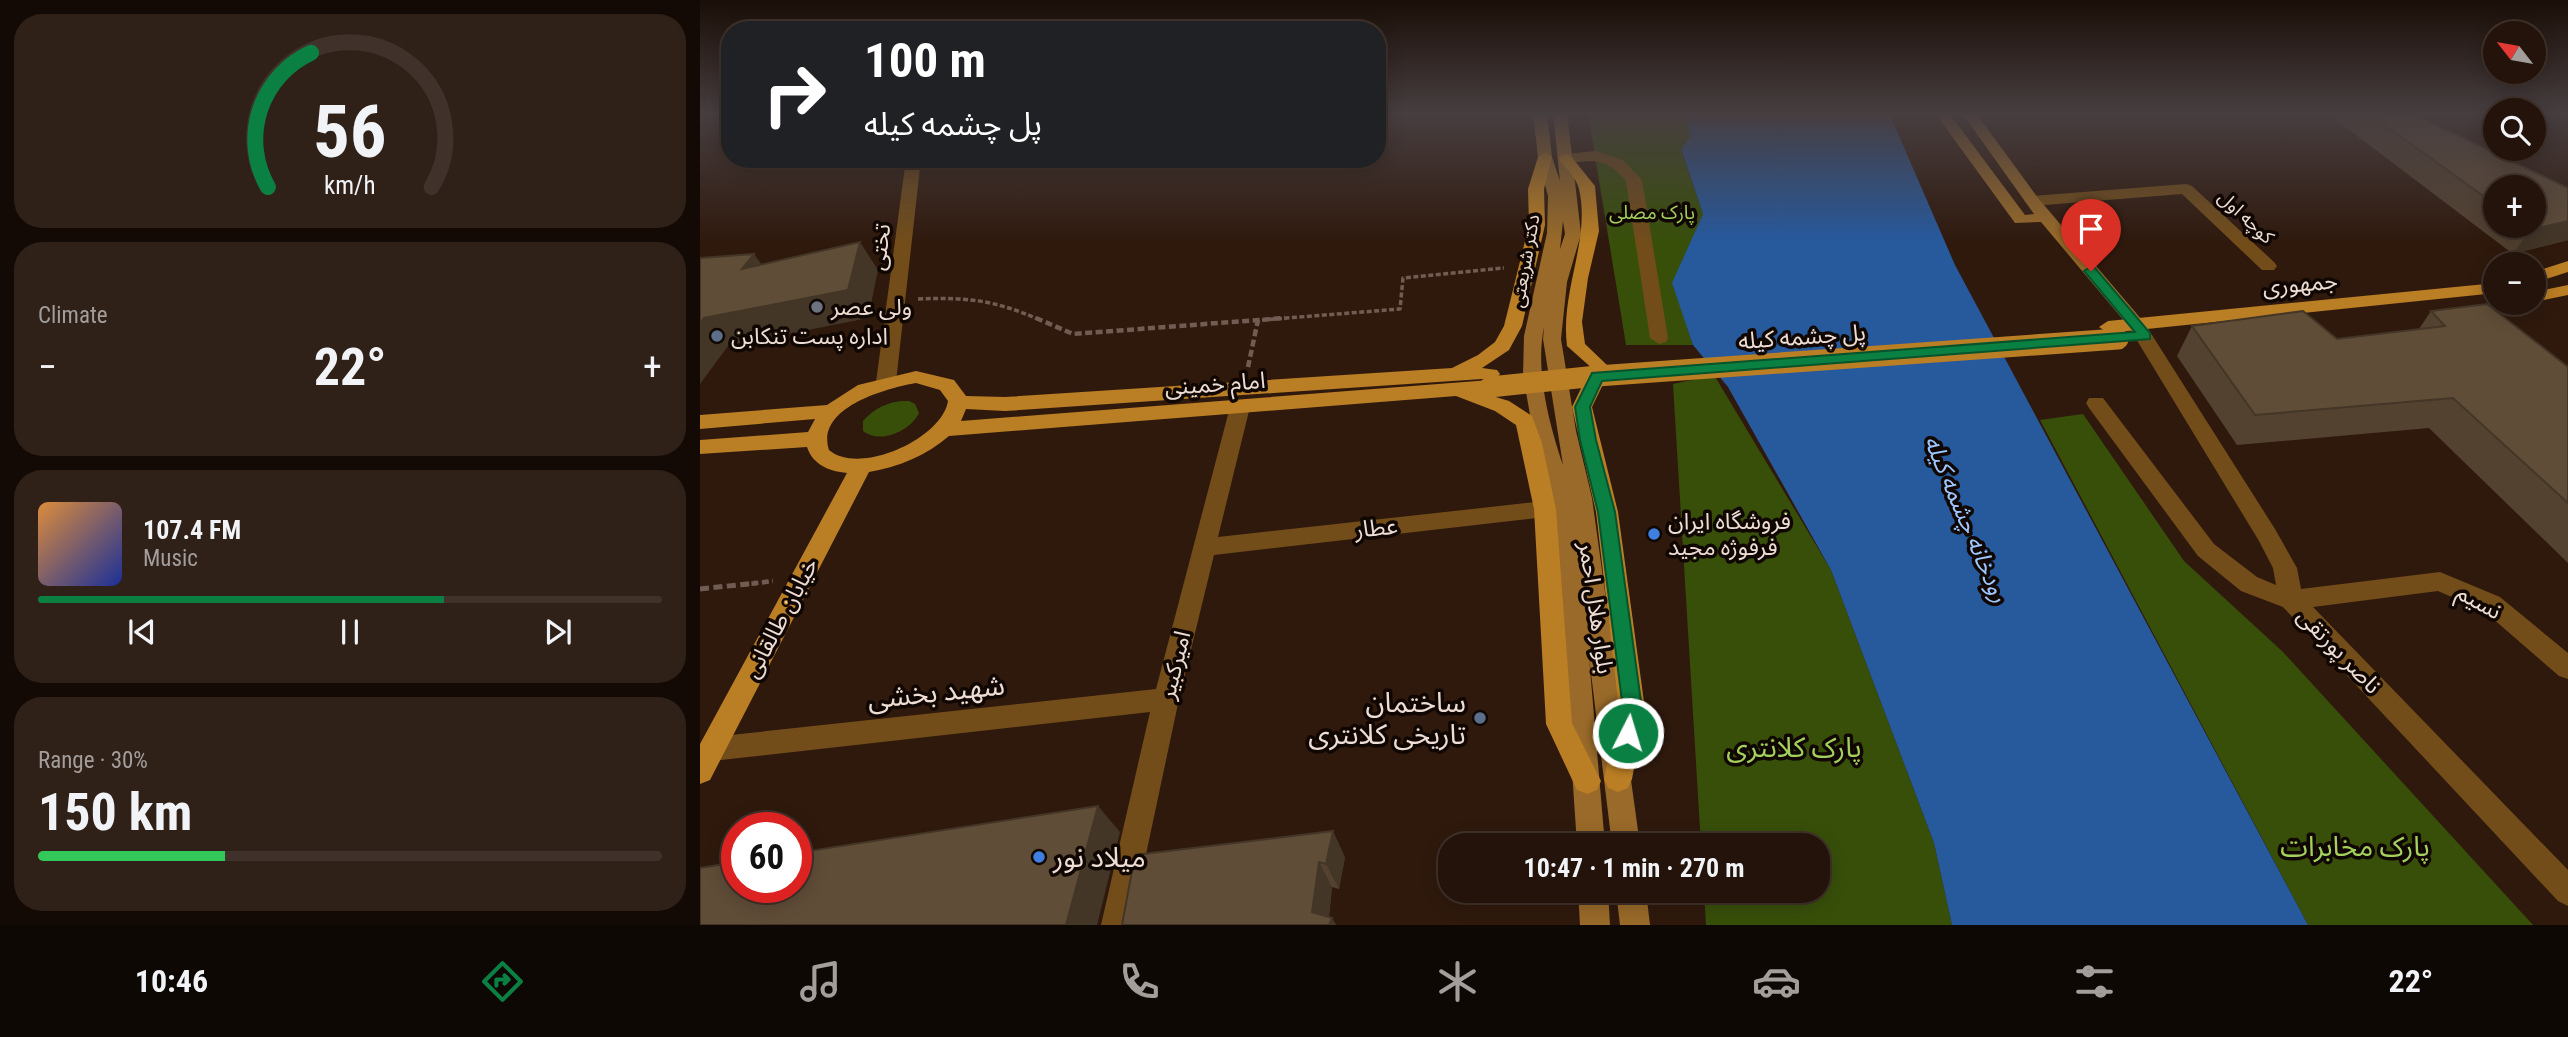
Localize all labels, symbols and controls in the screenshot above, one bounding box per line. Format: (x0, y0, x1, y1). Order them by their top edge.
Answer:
north arrow (2483, 21, 2546, 84)
map controls (2483, 21, 2546, 315)
text: 100 m (864, 32, 986, 89)
icon: right (749, 49, 840, 140)
text: 56 (313, 89, 387, 175)
button: search (2483, 98, 2546, 161)
text: پل چشمه کیله (864, 105, 1042, 143)
text: km/h (324, 171, 376, 200)
button: + (2483, 175, 2546, 238)
street label: کوچه اول (2213, 185, 2279, 250)
pin (2061, 199, 2121, 271)
park label: پارک مصلی (1609, 201, 1695, 225)
icon: arrive (2072, 210, 2110, 248)
street label: دکتر شریعتی (1505, 213, 1545, 309)
street label: تختی (864, 222, 896, 272)
button: − (2483, 252, 2546, 315)
street label: جمهوری (2261, 267, 2339, 301)
place label: ولی عصر (830, 294, 912, 321)
marker: ولی عصر (809, 299, 825, 315)
text: Climate (38, 302, 108, 329)
street label: پل چشمه کیله (1737, 319, 1867, 356)
place label: اداره پست تنکابن (731, 323, 888, 351)
marker: اداره پست تنکابن (709, 328, 725, 344)
text: 22° (314, 337, 386, 398)
text: − (38, 345, 57, 389)
text: + (643, 345, 662, 389)
street label: امام خمینی (1164, 367, 1267, 405)
water label: رودخانه چشمه کیله (1916, 431, 2014, 608)
place label: فروشگاه ایران فرفوژه مجید (1668, 508, 1791, 561)
street label: عطار (1352, 512, 1399, 544)
text: 107.4 FM (143, 515, 241, 545)
marker: فروشگاه ایران فرفوژه مجید (1646, 526, 1662, 542)
street label: بلوار هلال احمر (1573, 539, 1619, 676)
text: Music (143, 545, 198, 572)
street label: خیابان طالقانی (738, 553, 824, 683)
street label: نسیم (2450, 579, 2506, 628)
street label: ناصر پورتقی (2291, 603, 2386, 700)
icon: previous (123, 613, 161, 651)
icon: pause (331, 613, 369, 651)
icon: next (539, 613, 577, 651)
street label: امیرکبیر (1153, 628, 1196, 703)
street label: شهید بخشی (866, 668, 1006, 716)
place label: ساختمان تاریخی کلانتری (1308, 686, 1466, 751)
position arrow (1591, 696, 1665, 770)
marker: ساختمان تاریخی کلانتری (1472, 710, 1488, 726)
park label: پارک کلانتری (1726, 731, 1862, 765)
text: Range · 30% (38, 747, 148, 774)
text: 150 km (38, 782, 192, 843)
speed limit sign: 60 (721, 812, 812, 903)
park label: پارک مخابرات (2280, 830, 2430, 864)
place label: میلاد نور (1052, 841, 1146, 874)
marker: میلاد نور (1031, 849, 1047, 865)
text: 10:47 · 1 min · 270 m (1524, 853, 1744, 883)
icon: directions (478, 957, 527, 1006)
icon: music (796, 957, 845, 1006)
icon: phone (1115, 957, 1164, 1006)
icon: climate (1433, 957, 1482, 1006)
icon: car (1752, 957, 1801, 1006)
icon: filters (2070, 957, 2119, 1006)
text: 10:46 (135, 962, 208, 1000)
text: 22° (2388, 962, 2433, 1000)

